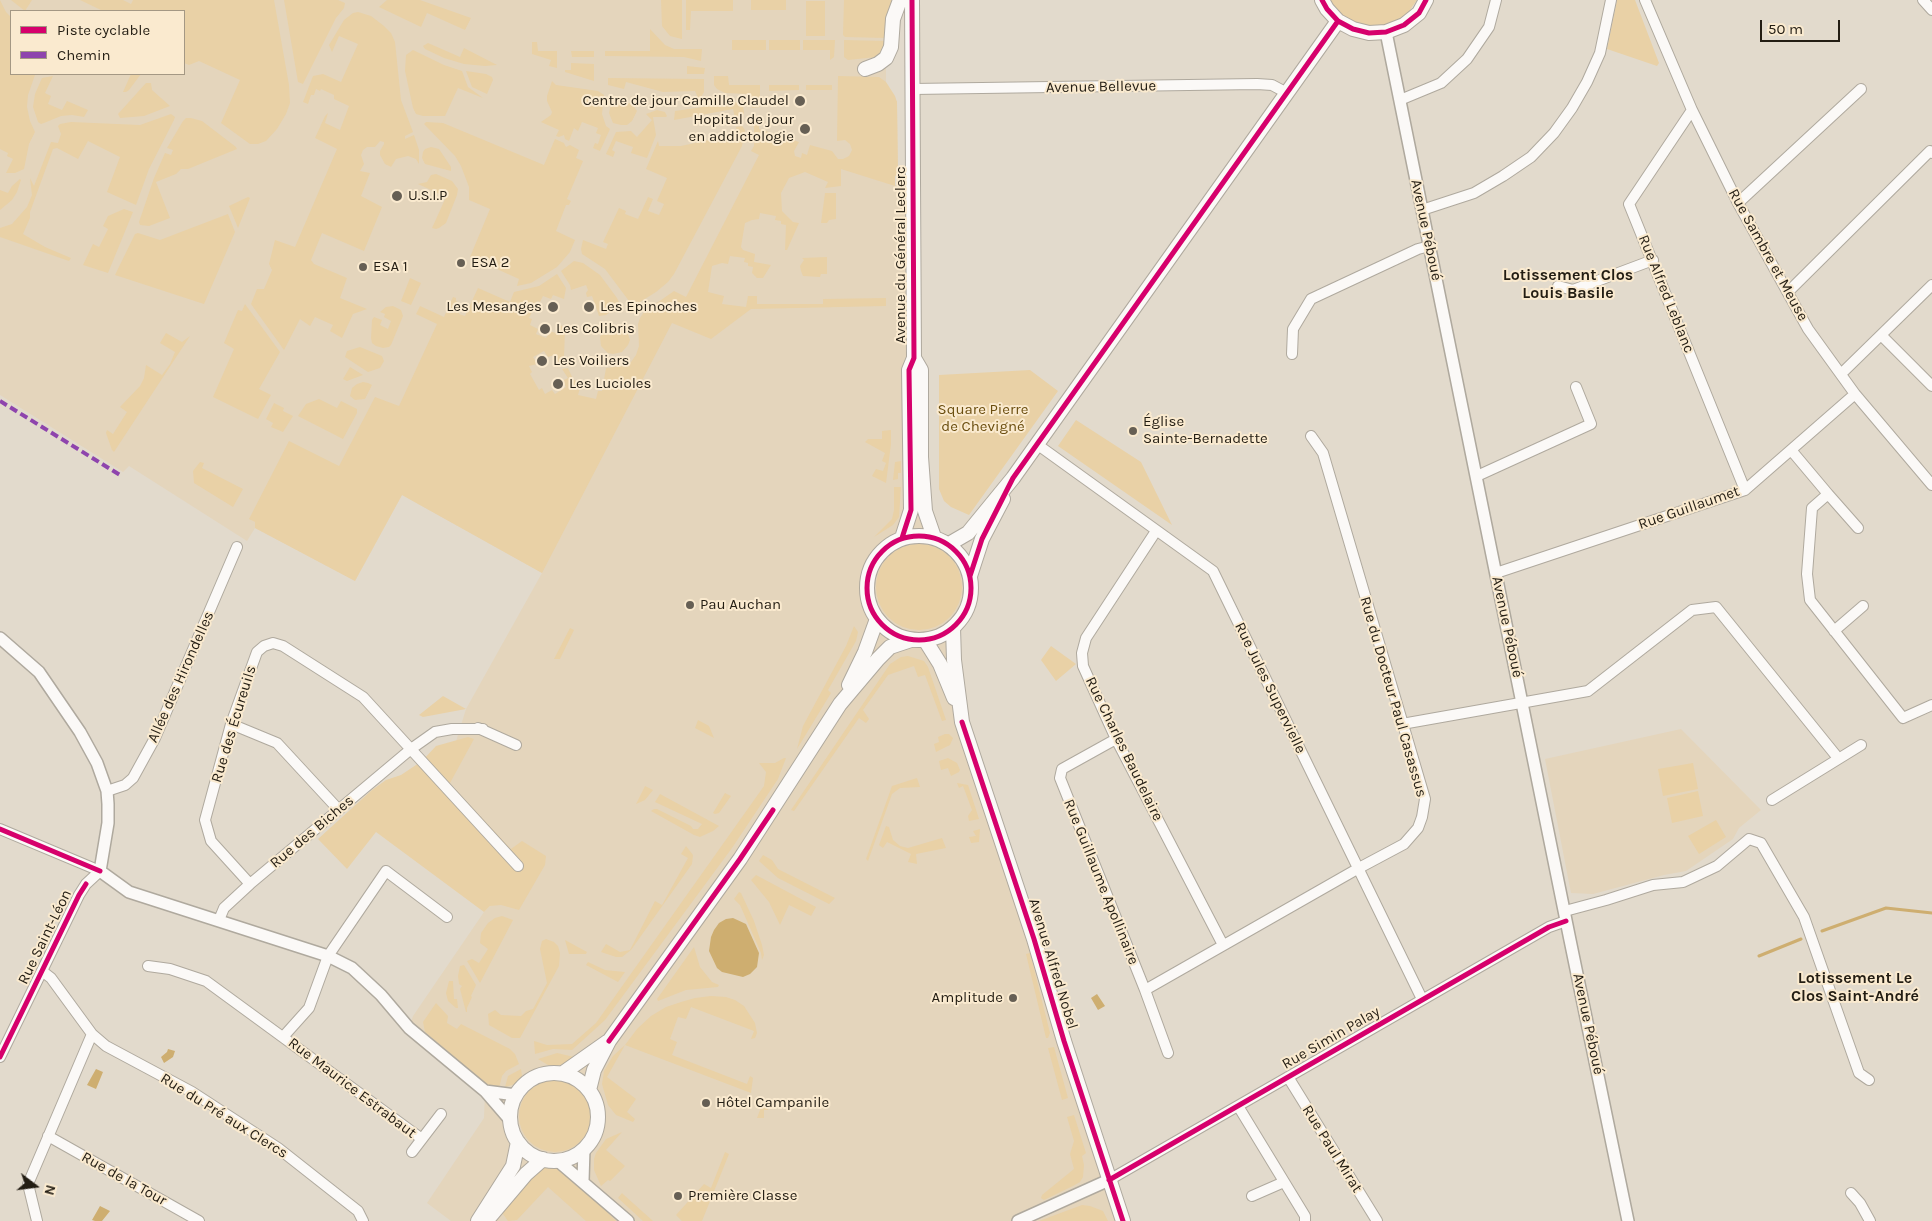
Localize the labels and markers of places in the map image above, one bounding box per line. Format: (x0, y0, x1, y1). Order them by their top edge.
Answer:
place label: Centre de jour Camille Claudel (582, 92, 789, 110)
marker: Centre de jour Camille Claudel (793, 94, 807, 108)
place label: Hopital de jour en addictologie (689, 111, 794, 146)
marker: Hopital de jour en addictologie (798, 122, 812, 136)
place label: U.S.I.P (408, 187, 447, 205)
marker: U.S.I.P (390, 189, 404, 203)
place label: ESA 2 (471, 254, 509, 272)
marker: ESA 2 (455, 257, 467, 269)
place label: ESA 1 (373, 258, 408, 276)
marker: ESA 1 (357, 261, 369, 273)
place label: Les Mesanges (446, 298, 542, 316)
place label: Les Epinoches (600, 298, 697, 316)
marker: Les Mesanges (546, 300, 560, 314)
marker: Les Epinoches (582, 300, 596, 314)
place label: Les Colibris (556, 320, 635, 338)
marker: Les Colibris (538, 322, 552, 336)
place label: Les Voiliers (553, 352, 629, 370)
marker: Les Voiliers (535, 354, 549, 368)
place label: Les Lucioles (569, 375, 651, 393)
marker: Les Lucioles (551, 377, 565, 391)
place label: Église Sainte-Bernadette (1143, 413, 1268, 448)
marker: Église Sainte-Bernadette (1127, 425, 1139, 437)
place label: Pau Auchan (700, 596, 781, 614)
marker: Pau Auchan (684, 599, 696, 611)
place label: Amplitude (932, 989, 1003, 1007)
marker: Amplitude (1007, 992, 1019, 1004)
place label: Hôtel Campanile (716, 1094, 829, 1112)
marker: Hôtel Campanile (700, 1097, 712, 1109)
place label: Première Classe (688, 1187, 797, 1205)
marker: Première Classe (672, 1190, 684, 1202)

